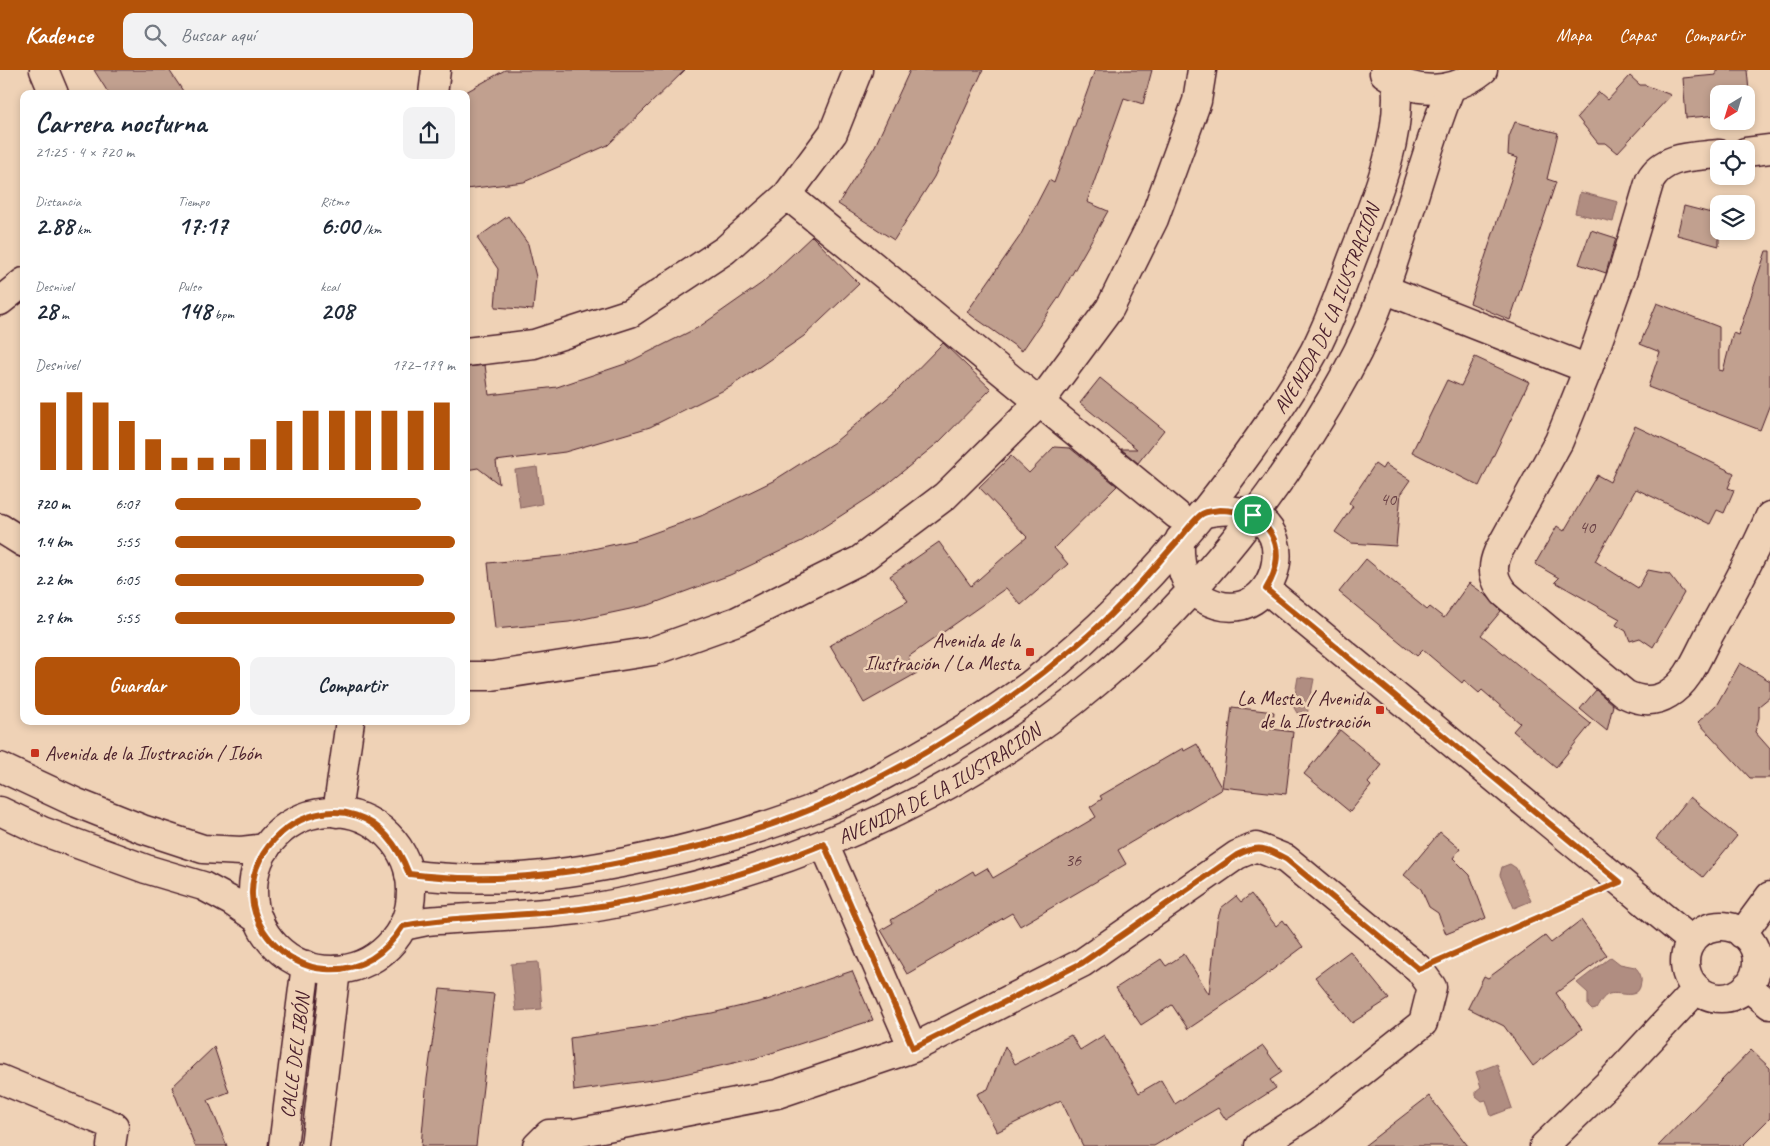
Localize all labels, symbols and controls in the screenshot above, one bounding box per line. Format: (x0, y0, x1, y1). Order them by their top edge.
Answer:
search box (123, 13, 473, 58)
text: Kadence (25, 20, 93, 50)
icon: search (141, 21, 169, 49)
text: Buscar aquí (181, 23, 255, 47)
text: Mapa (1556, 24, 1591, 46)
text: Capas (1619, 24, 1656, 46)
text: Compartir (1684, 24, 1745, 46)
north arrow (1710, 85, 1755, 130)
map controls (1710, 85, 1755, 240)
text: Carrera nocturna (35, 105, 206, 140)
button: share (403, 107, 455, 159)
button: locate (1710, 140, 1755, 185)
text: 21:25 · 4 × 720 m (35, 142, 134, 162)
text: Distancia (35, 193, 81, 210)
text: Tiempo (178, 193, 209, 210)
text: Ritmo (320, 193, 349, 210)
button: layers (1710, 195, 1755, 240)
street label: AVENIDA DE LA ILUSTRACIÓN (1268, 198, 1386, 418)
text: 2.88 (35, 210, 74, 242)
text: 17:17 (178, 210, 227, 242)
text: 6:00 (320, 210, 360, 242)
text: km (74, 221, 91, 238)
text: /km (360, 221, 381, 238)
text: Desnivel (35, 278, 73, 295)
text: Pulso (178, 278, 201, 295)
text: kcal (320, 278, 339, 295)
text: 28 (35, 295, 58, 327)
text: 148 (178, 295, 211, 327)
text: 208 (320, 295, 354, 327)
text: m (58, 306, 69, 323)
text: bpm (211, 306, 234, 323)
text: Desnivel (35, 355, 78, 375)
text: 172–179 m (392, 355, 455, 375)
house number: 40 (1380, 488, 1398, 510)
text: 720 m (35, 494, 70, 514)
text: 6:07 (115, 494, 140, 514)
pin (1232, 494, 1274, 536)
icon: arrive (1239, 501, 1267, 529)
house number: 40 (1579, 516, 1597, 538)
text: 1.4 km (35, 532, 72, 552)
text: 5:55 (115, 532, 140, 552)
text: 2.2 km (35, 570, 72, 590)
text: 6:05 (115, 570, 140, 590)
text: 2.9 km (35, 608, 72, 628)
text: 5:55 (115, 608, 140, 628)
place label: Avenida de la Ilustración / La Mesta (864, 628, 1022, 676)
marker: Avenida de la Ilustración / La Mesta (1024, 646, 1036, 658)
button: Guardar (35, 657, 240, 715)
button: Compartir (250, 657, 455, 715)
place label: La Mesta / Avenida de la Ilustración (1237, 686, 1372, 734)
marker: La Mesta / Avenida de la Ilustración (1374, 704, 1386, 716)
street label: AVENIDA DE LA ILUSTRACIÓN (834, 717, 1048, 850)
place label: Avenida de la Ilustración / Ibón (45, 741, 262, 766)
marker: Avenida de la Ilustración / Ibón (29, 747, 41, 759)
house number: 36 (1065, 849, 1082, 871)
street label: CALLE DEL IBÓN (275, 989, 316, 1119)

